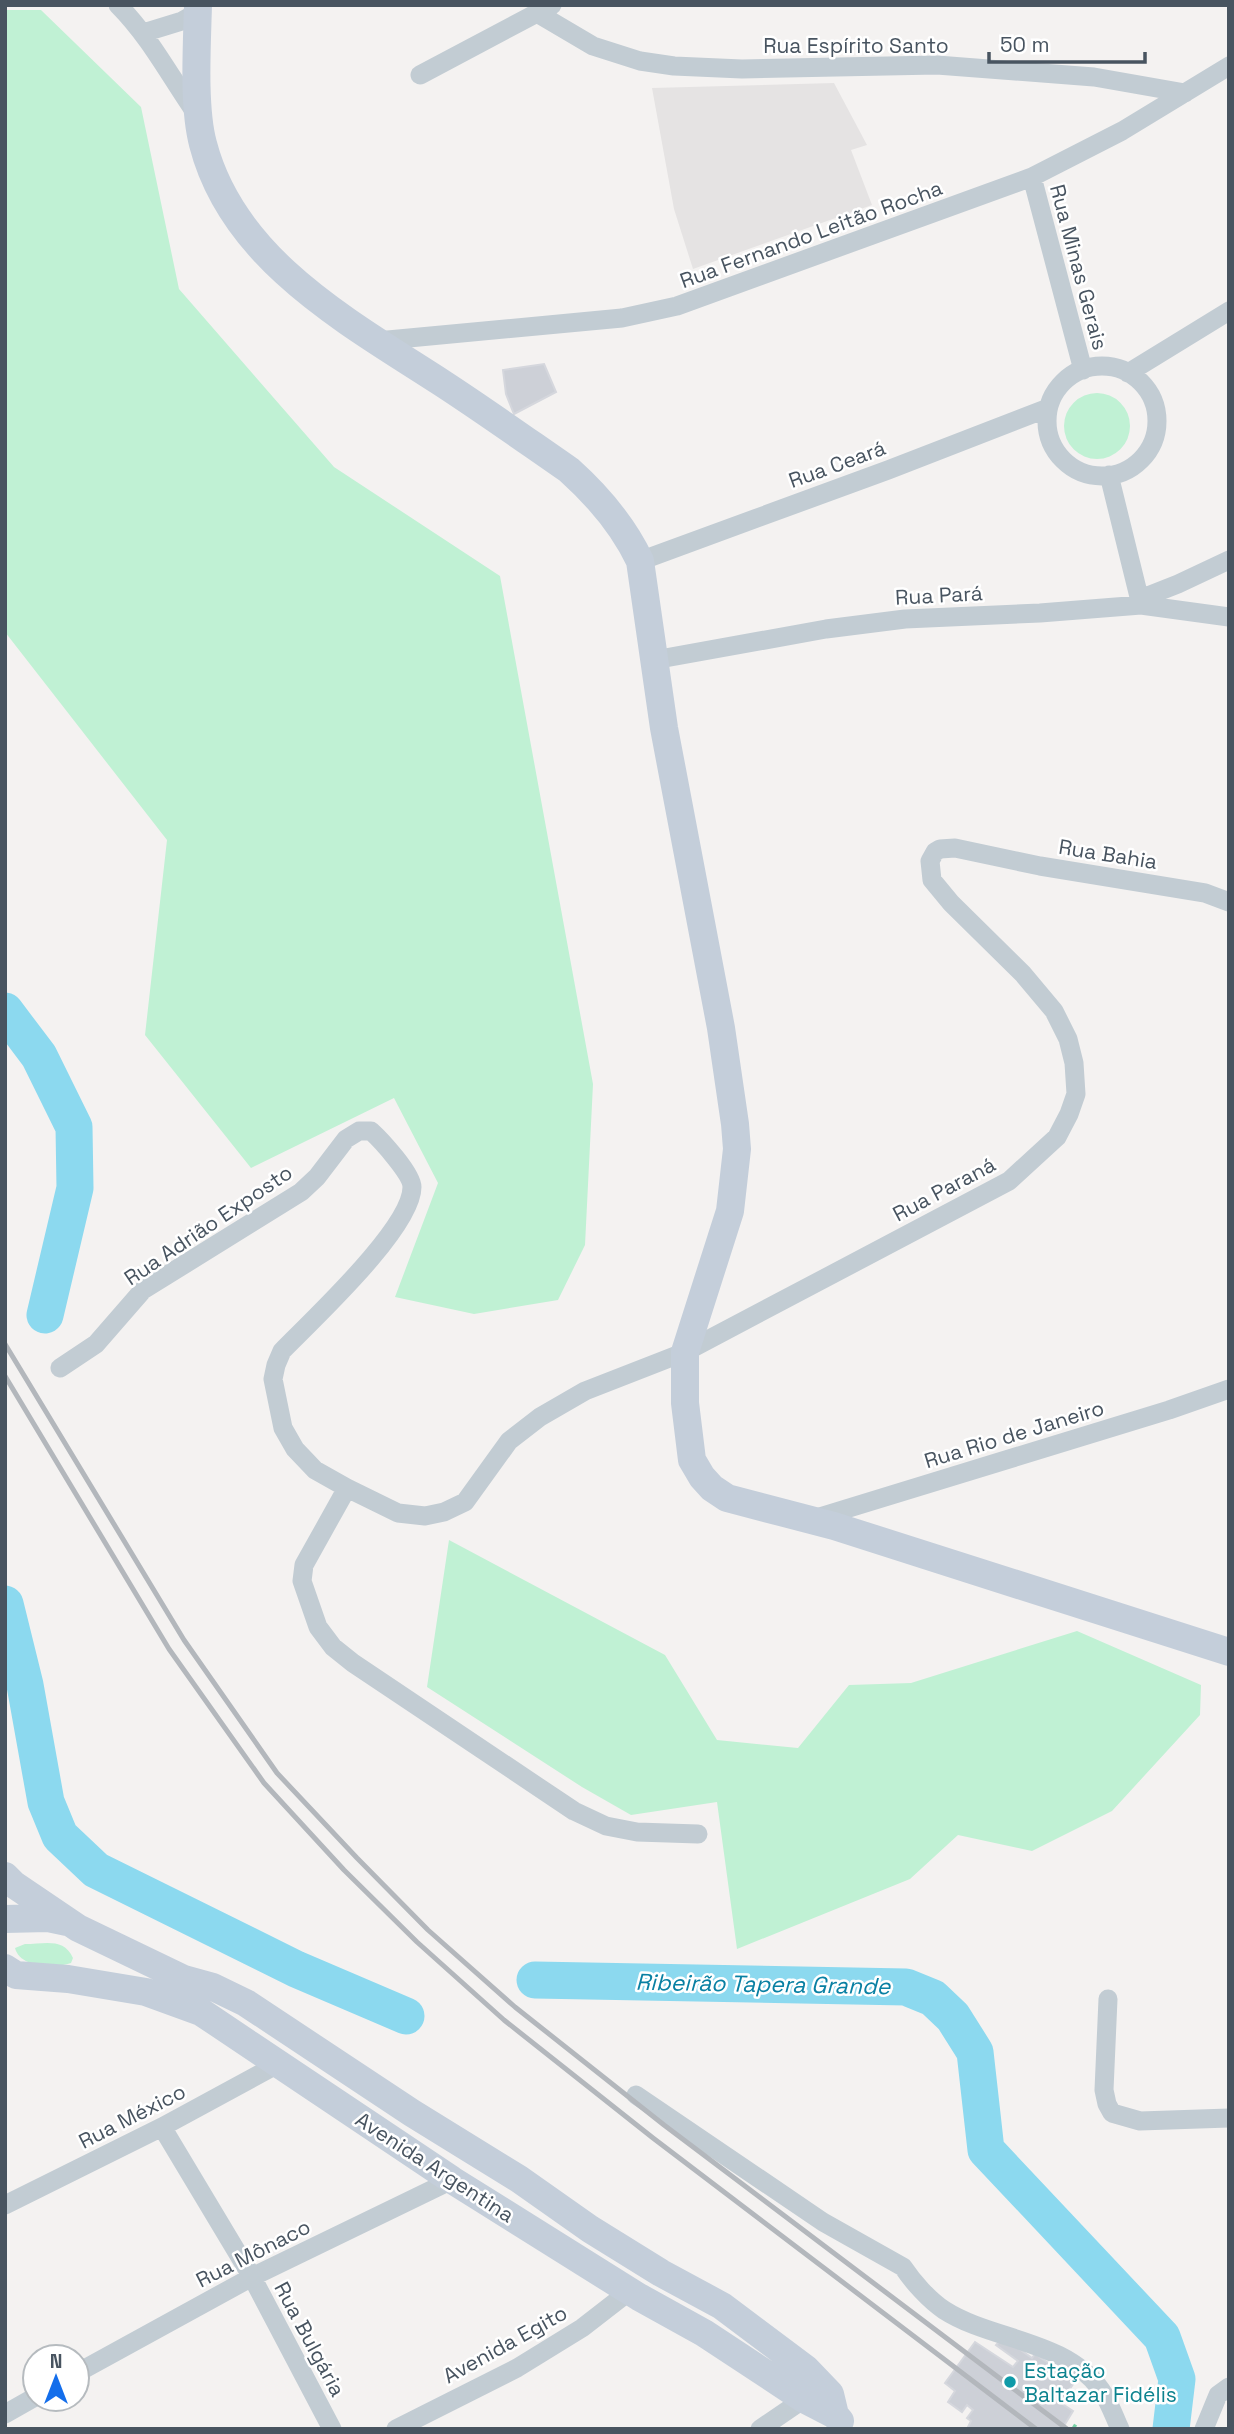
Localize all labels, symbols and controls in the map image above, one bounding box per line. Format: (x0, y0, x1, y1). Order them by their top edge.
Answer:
scale bar (989, 21, 1145, 65)
text: 50 m (1000, 31, 1050, 58)
street label: Rua Espírito Santo (763, 32, 949, 59)
street label: Rua Fernando Leitão Rocha (676, 174, 946, 294)
street label: Rua Minas Gerais (1044, 181, 1114, 353)
street label: Rua Ceará (785, 434, 889, 494)
street label: Rua Pará (895, 579, 983, 611)
street label: Rua Bahia (1057, 833, 1159, 875)
street label: Rua Paraná (888, 1151, 1000, 1227)
street label: Rua Adrião Exposto (119, 1159, 297, 1291)
street label: Rua Rio de Janeiro (921, 1394, 1107, 1474)
water label: Ribeirão Tapera Grande (635, 1967, 892, 2001)
street label: Rua México (74, 2077, 190, 2155)
street label: Avenida Argentina (351, 2106, 519, 2228)
street label: Rua Mônaco (191, 2213, 315, 2293)
street label: Rua Bulgária (268, 2277, 352, 2401)
street label: Avenida Egito (438, 2299, 572, 2389)
north arrow (21, 2343, 91, 2413)
text: N (50, 2349, 62, 2374)
place label: Estação Baltazar Fidélis (1024, 2357, 1177, 2408)
marker: Estação Baltazar Fidélis (1002, 2374, 1018, 2390)

